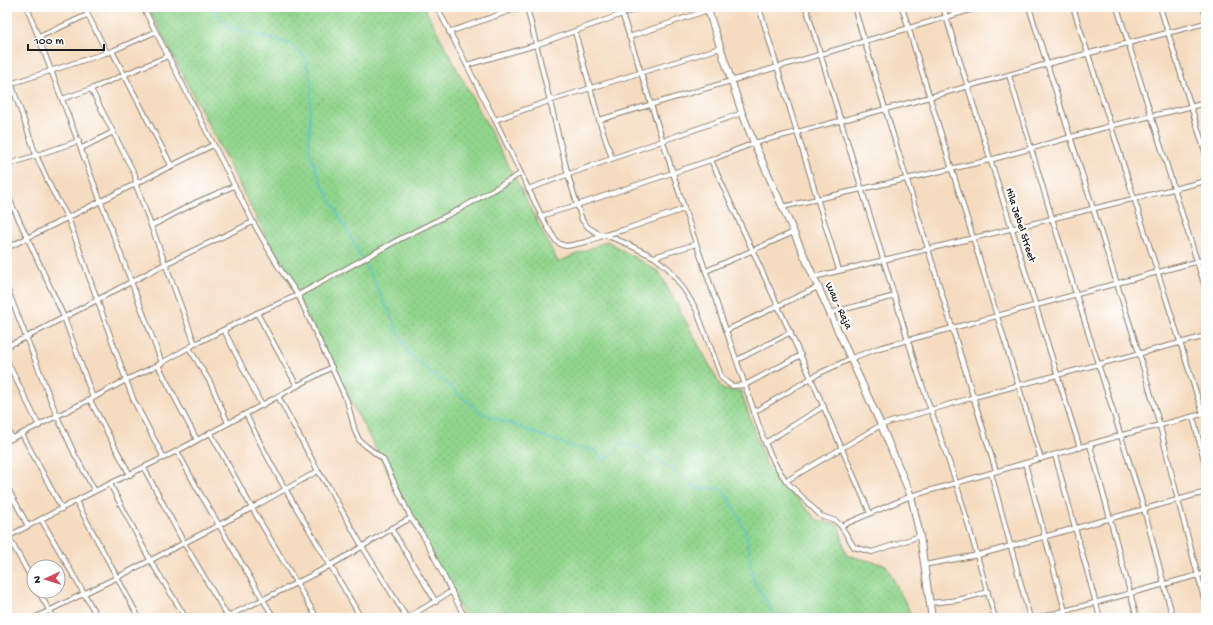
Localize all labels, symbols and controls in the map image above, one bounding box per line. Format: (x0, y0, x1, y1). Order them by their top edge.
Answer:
scale bar (28, 26, 104, 52)
text: 100 m (33, 35, 64, 49)
street label: Hila Jebel Street (1002, 186, 1038, 265)
street label: Wau - Raja (822, 281, 854, 332)
north arrow (26, 559, 66, 599)
text: N (32, 576, 44, 584)

